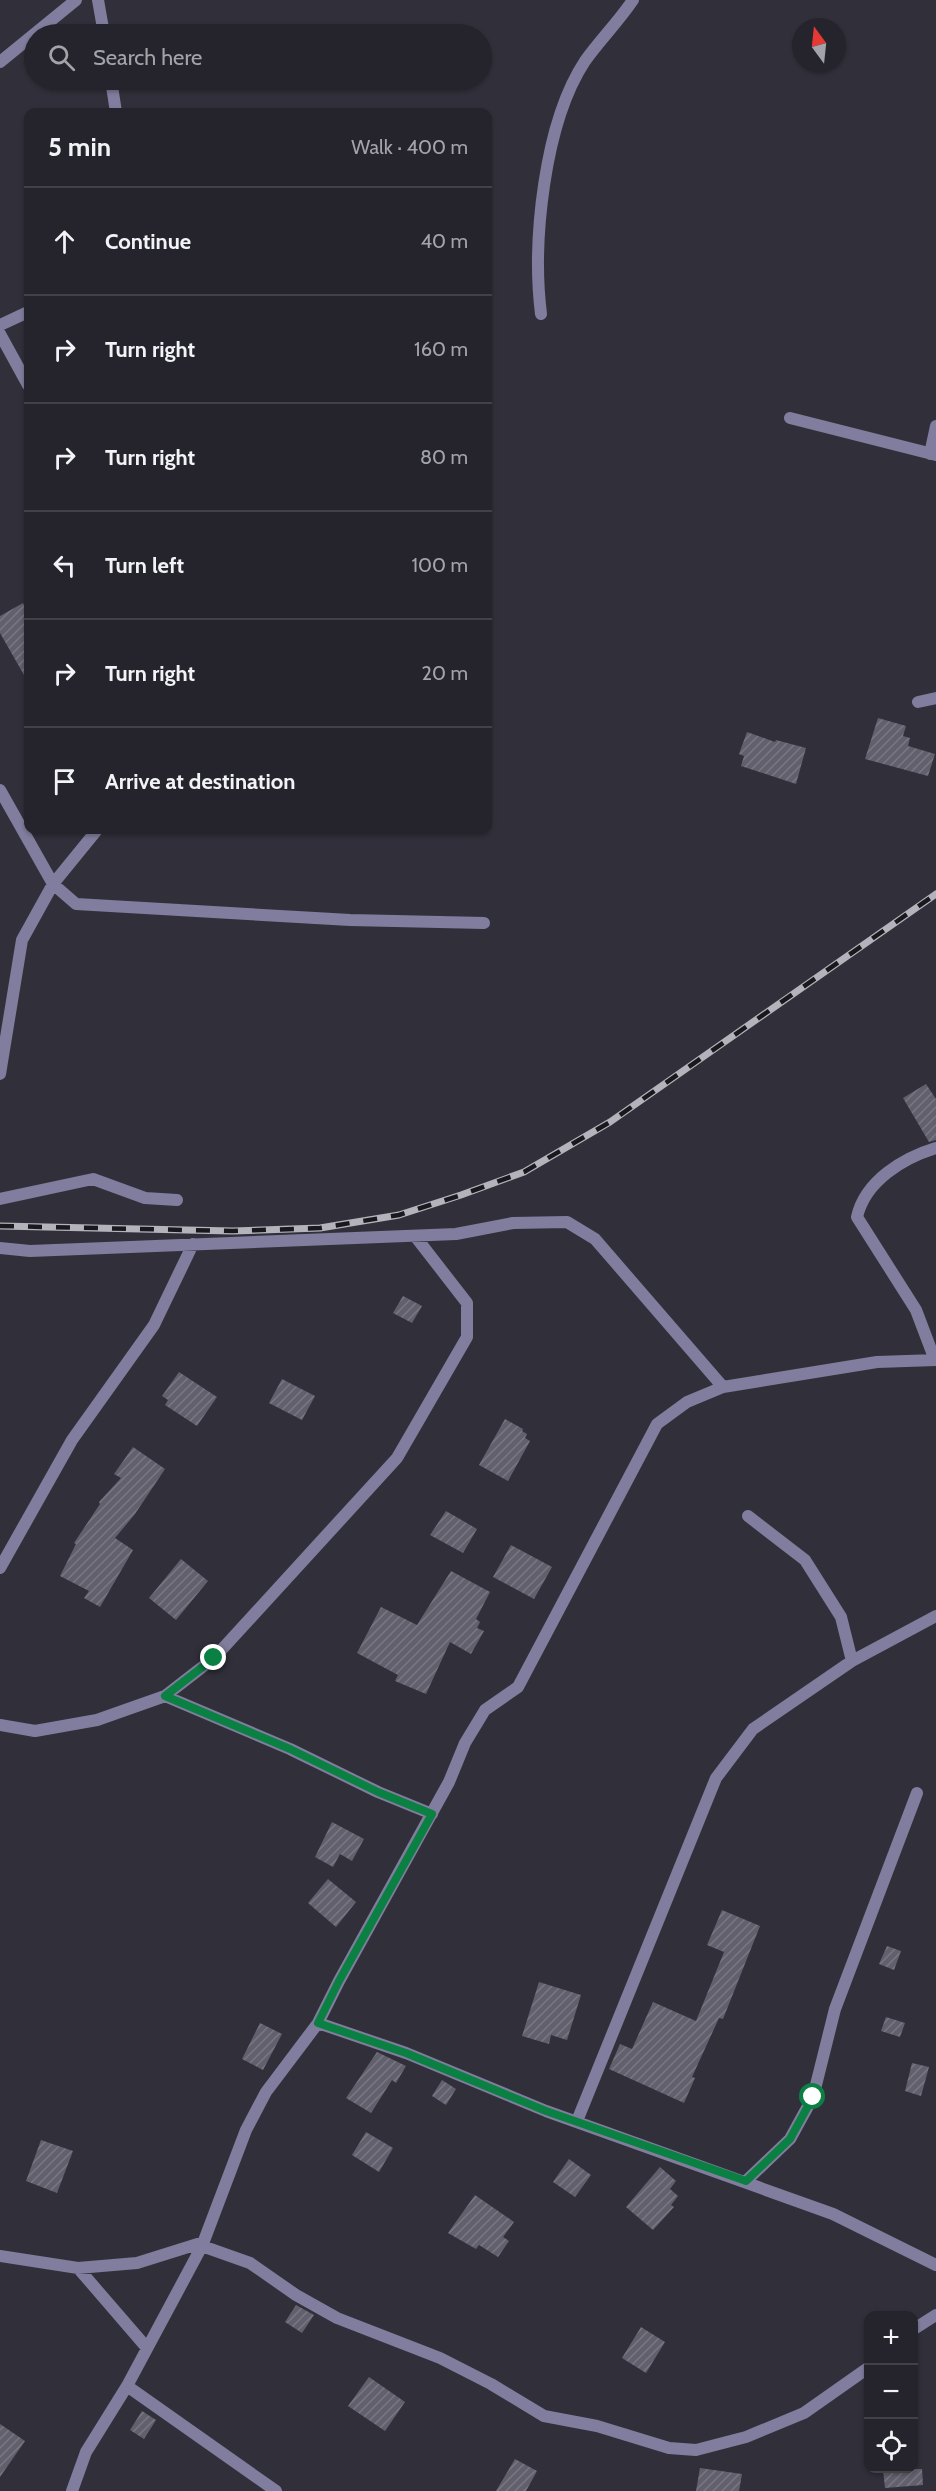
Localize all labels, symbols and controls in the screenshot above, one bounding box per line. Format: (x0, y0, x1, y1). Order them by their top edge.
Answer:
north arrow (792, 18, 846, 72)
search box (24, 24, 492, 90)
icon: search (45, 41, 78, 74)
text: Search here (93, 44, 202, 71)
text: 5 min (48, 131, 111, 163)
text: Walk · 400 m (351, 135, 468, 159)
icon: ahead (48, 225, 81, 258)
text: Continue (105, 228, 191, 255)
text: 40 m (420, 229, 468, 253)
icon: right (48, 333, 81, 366)
text: Turn right (105, 336, 195, 363)
text: 160 m (414, 337, 468, 361)
icon: right (48, 441, 81, 474)
text: Turn right (105, 444, 195, 471)
text: 80 m (420, 445, 468, 469)
icon: left (48, 549, 81, 582)
text: Turn left (105, 552, 184, 579)
text: 100 m (412, 553, 468, 577)
icon: right (48, 657, 81, 690)
text: Turn right (105, 660, 195, 687)
text: 20 m (422, 661, 468, 685)
icon: arrive (48, 765, 81, 798)
text: Arrive at destination (105, 768, 295, 795)
route end (200, 1644, 226, 1670)
route start (799, 2083, 825, 2109)
map controls (864, 2311, 918, 2473)
button: + (864, 2311, 918, 2365)
button: − (864, 2365, 918, 2419)
button: locate (864, 2419, 918, 2473)

